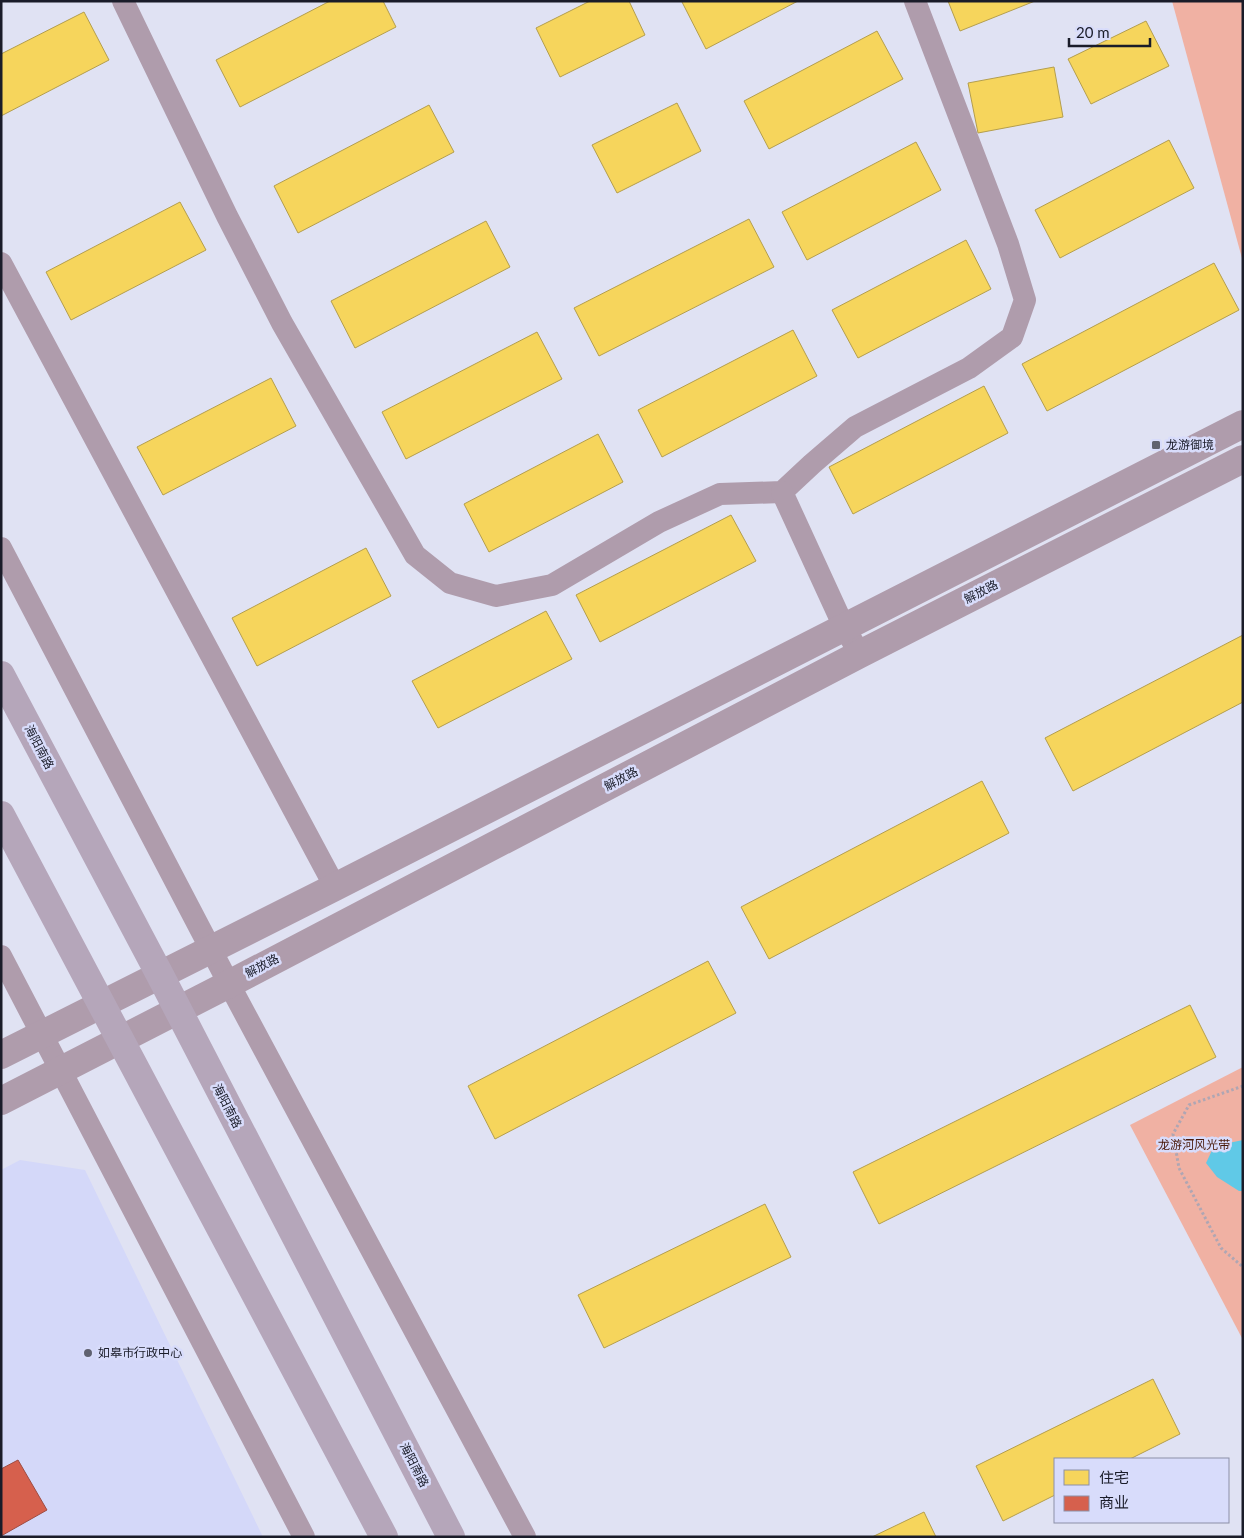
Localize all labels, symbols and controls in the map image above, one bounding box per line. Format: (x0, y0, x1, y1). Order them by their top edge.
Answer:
scale bar (1069, 15, 1150, 47)
text: 20 m (1076, 23, 1110, 41)
place label: 龙游御境 (1166, 437, 1214, 452)
marker: 龙游御境 (1150, 439, 1162, 451)
street label: 解放路 (961, 577, 1000, 606)
street label: 海阳南路 (22, 722, 57, 771)
street label: 解放路 (601, 763, 640, 794)
street label: 解放路 (242, 950, 281, 981)
street label: 海阳南路 (210, 1081, 245, 1131)
park label: 龙游河风光带 (1158, 1137, 1230, 1152)
place label: 如皋市行政中心 (98, 1345, 182, 1360)
marker: 如皋市行政中心 (82, 1347, 94, 1359)
street label: 海阳南路 (397, 1440, 432, 1490)
legend (1054, 1458, 1229, 1523)
text: 住宅 (1099, 1468, 1129, 1486)
text: 商业 (1099, 1493, 1129, 1511)

